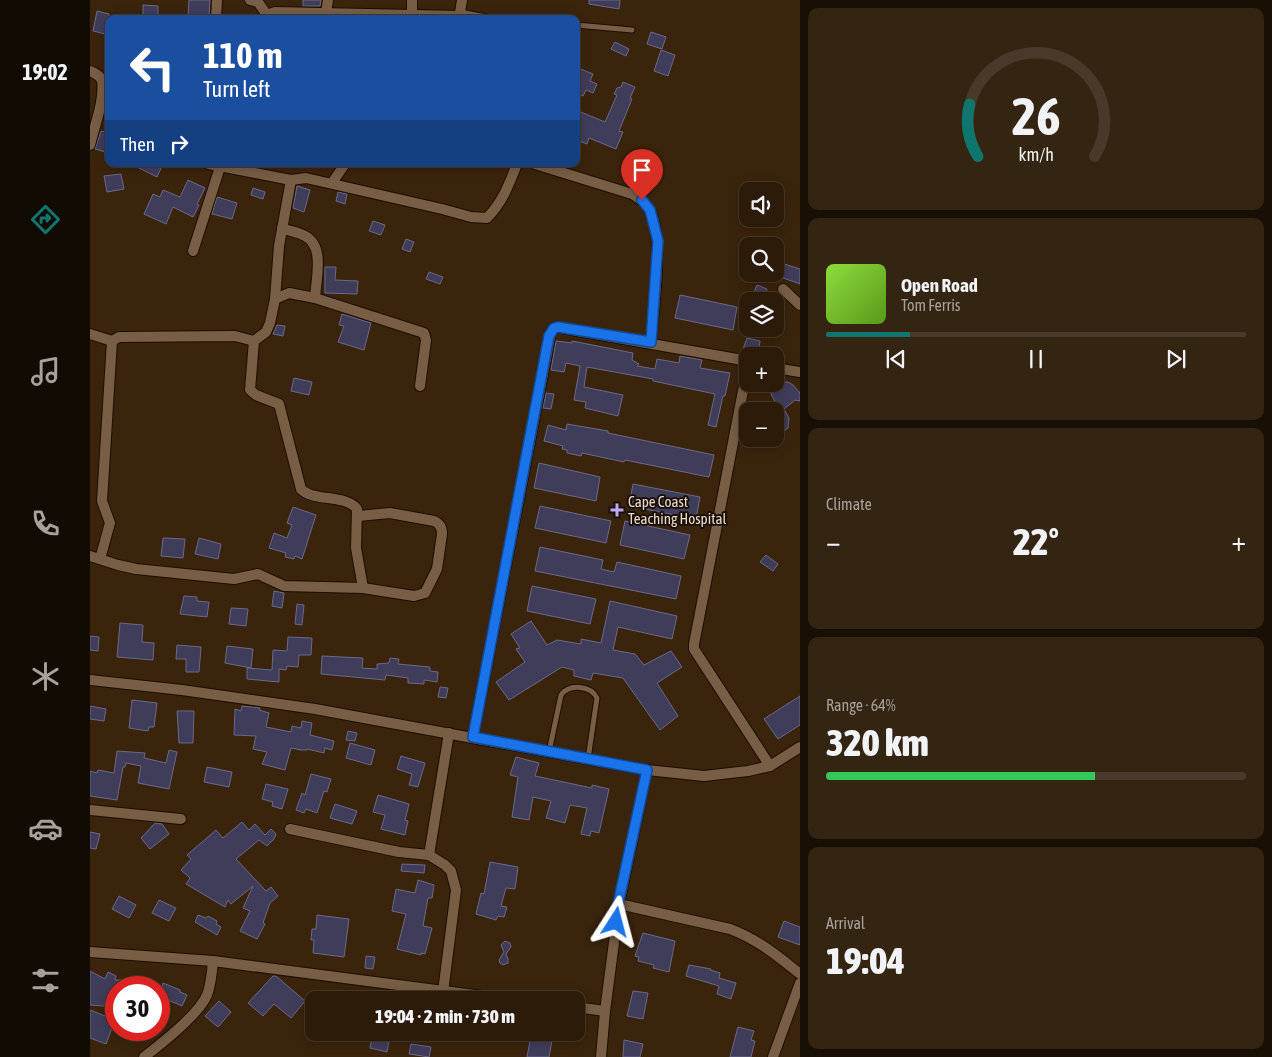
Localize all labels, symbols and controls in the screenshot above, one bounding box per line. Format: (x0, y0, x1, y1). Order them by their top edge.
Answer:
icon: left (120, 35, 185, 100)
text: 110 m (203, 35, 282, 75)
text: 19:02 (22, 59, 68, 85)
text: Turn left (203, 76, 270, 102)
text: 26 (1012, 86, 1060, 146)
icon: right (165, 130, 193, 158)
text: Then (120, 133, 155, 155)
text: km/h (1018, 144, 1054, 165)
pin (621, 149, 663, 200)
icon: arrive (628, 156, 656, 184)
map controls (739, 182, 784, 447)
button: sound (739, 182, 784, 227)
icon: directions (28, 202, 63, 237)
button: search (739, 237, 784, 282)
text: Open Road (901, 274, 978, 296)
button: layers (739, 292, 784, 337)
text: Tom Ferris (901, 296, 960, 314)
icon: previous (882, 345, 910, 373)
icon: pause (1022, 345, 1050, 373)
icon: next (1162, 345, 1190, 373)
button: + (739, 347, 784, 392)
icon: music (28, 354, 63, 389)
button: − (739, 402, 784, 447)
place label: Cape Coast Teaching Hospital (628, 493, 726, 527)
text: Climate (826, 495, 872, 513)
marker: Cape Coast Teaching Hospital (610, 503, 624, 517)
icon: phone (28, 506, 63, 541)
text: 22° (1013, 520, 1059, 563)
text: − (826, 525, 841, 557)
text: + (1231, 525, 1246, 557)
icon: climate (28, 659, 63, 694)
text: Range · 64% (826, 696, 896, 714)
text: 320 km (826, 721, 929, 764)
icon: car (28, 811, 63, 846)
position arrow (589, 895, 641, 947)
text: Arrival (826, 914, 865, 932)
text: 19:04 (826, 939, 905, 982)
icon: filters (28, 963, 63, 998)
speed limit sign: 30 (105, 976, 170, 1041)
text: 19:04 · 2 min · 730 m (375, 1005, 515, 1027)

